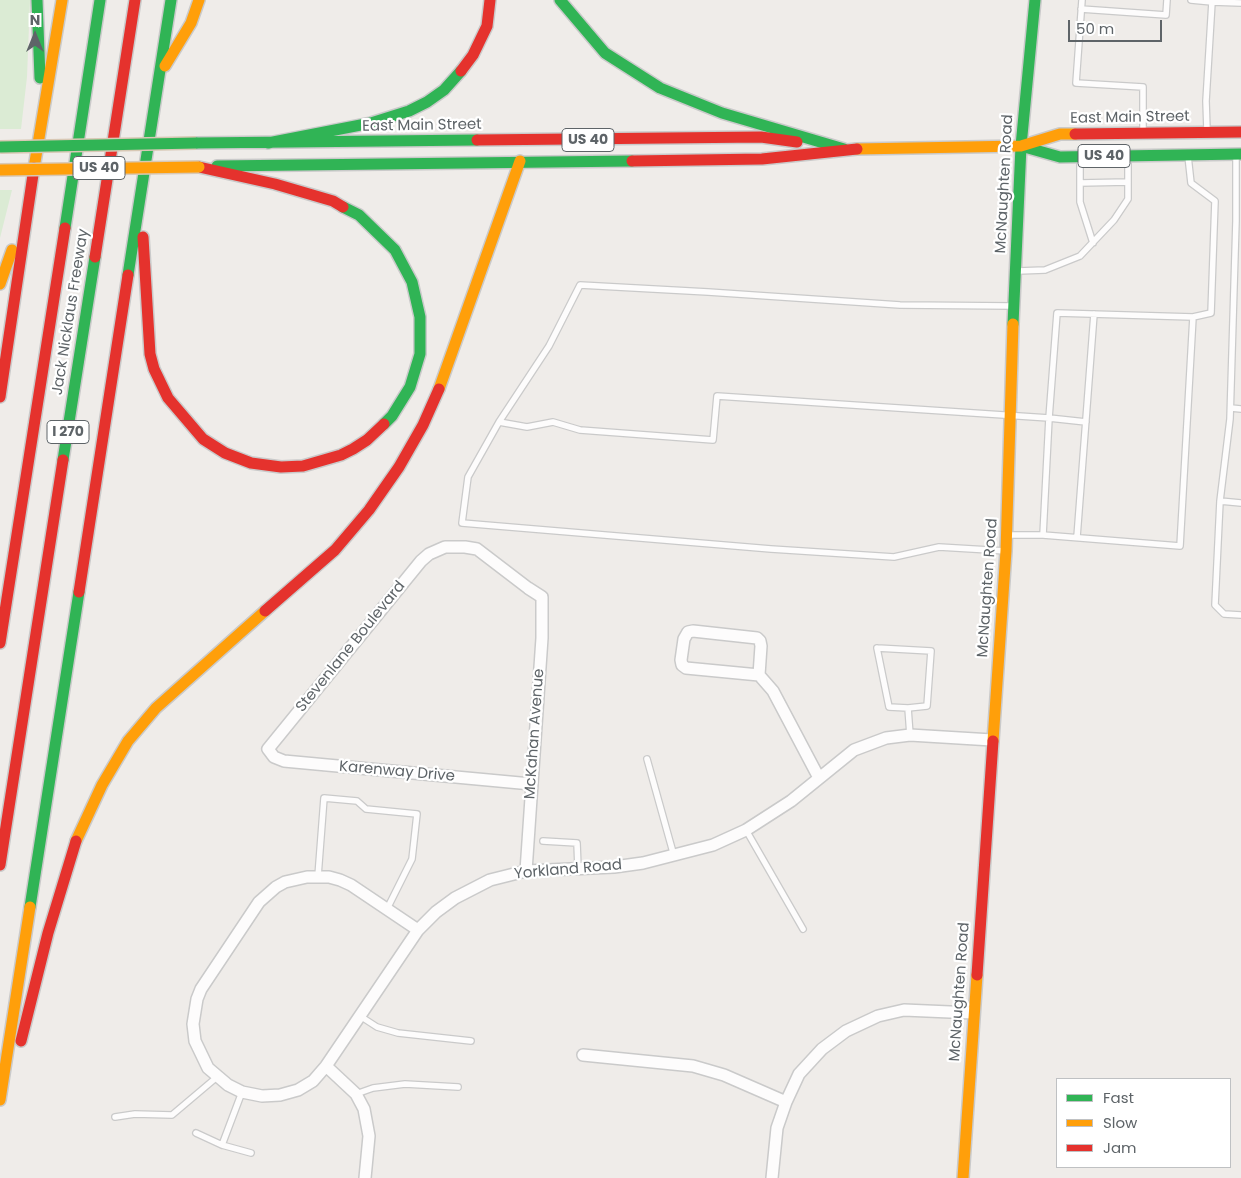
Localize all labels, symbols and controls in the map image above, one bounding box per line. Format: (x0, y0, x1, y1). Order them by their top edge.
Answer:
north arrow (10, 10, 60, 60)
text: N (30, 10, 40, 30)
scale bar (1071, 10, 1165, 42)
text: 50 m (1076, 18, 1114, 39)
street label: East Main Street (1070, 108, 1190, 128)
street label: McNaughten Road (992, 114, 1018, 254)
street label: East Main Street (362, 116, 482, 136)
road number: US 40 (562, 128, 614, 152)
road number: US 40 (1078, 144, 1130, 168)
road number: US 40 (73, 156, 125, 180)
street label: Jack Nicklaus Freeway (49, 228, 93, 396)
road number: I 270 (47, 421, 89, 444)
street label: McNaughten Road (974, 518, 1002, 658)
street label: Stevenlane Boulevard (293, 578, 409, 716)
street label: McKahan Avenue (521, 668, 549, 800)
street label: Karenway Drive (338, 758, 456, 786)
street label: Yorkland Road (513, 856, 623, 884)
street label: McNaughten Road (946, 922, 974, 1062)
legend (1056, 1078, 1231, 1168)
text: Fast (1103, 1087, 1134, 1108)
text: Slow (1103, 1112, 1137, 1133)
text: Jam (1103, 1137, 1137, 1158)

